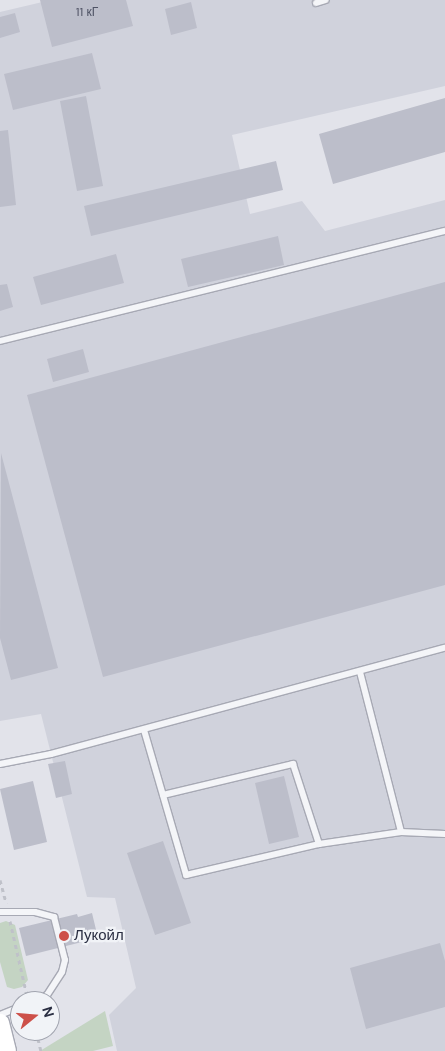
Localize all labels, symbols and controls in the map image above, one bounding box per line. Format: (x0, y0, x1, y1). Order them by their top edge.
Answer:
house number: 11 кГ (76, 6, 98, 20)
place label: Лукойл (74, 927, 124, 945)
marker: Лукойл (58, 930, 70, 942)
north arrow (10, 991, 60, 1041)
text: N (38, 1004, 58, 1019)

